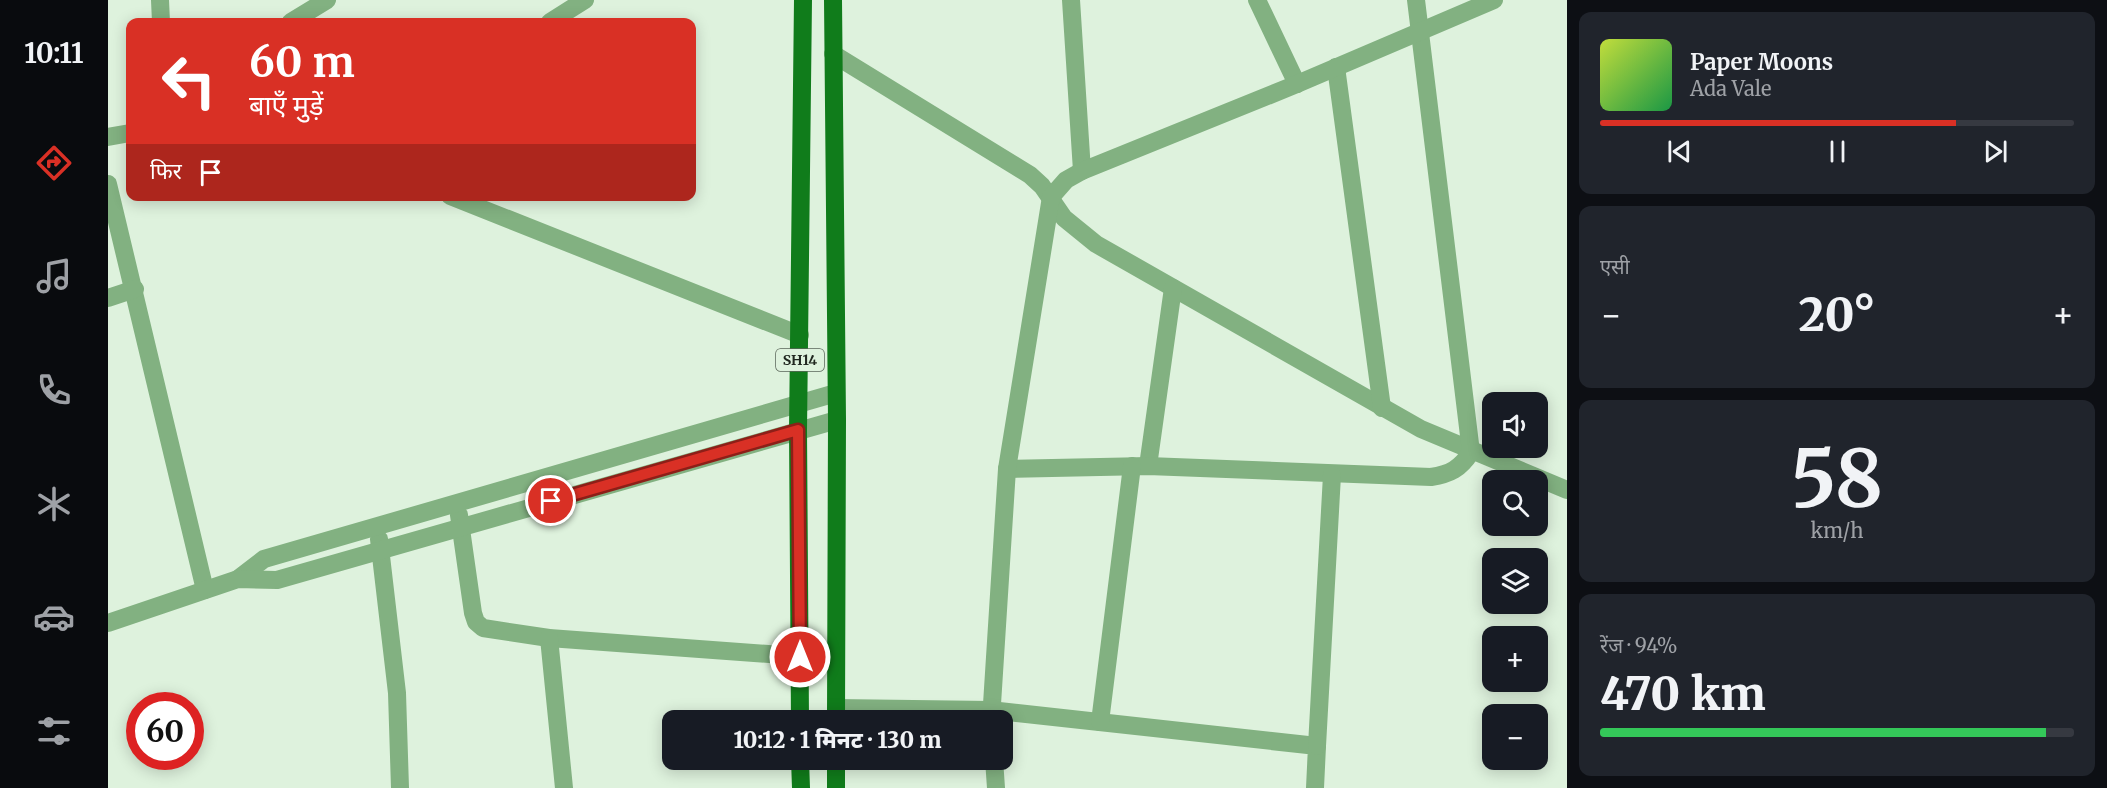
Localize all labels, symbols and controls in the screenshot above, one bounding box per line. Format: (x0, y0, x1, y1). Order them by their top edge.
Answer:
text: 10:11 (24, 36, 84, 70)
text: 60 m (249, 36, 355, 88)
icon: left (150, 42, 228, 120)
text: Paper Moons (1690, 48, 1833, 76)
text: Ada Vale (1690, 76, 1771, 101)
text: बाएँ मुड़ें (249, 88, 323, 122)
icon: previous (1663, 135, 1696, 168)
icon: pause (1821, 135, 1854, 168)
icon: next (1979, 135, 2012, 168)
icon: directions (33, 142, 75, 184)
icon: arrive (194, 156, 227, 189)
text: फिर (150, 157, 182, 185)
text: एसी (1600, 254, 1630, 279)
icon: music (33, 255, 75, 297)
text: 20° (1799, 287, 1875, 343)
text: − (1600, 295, 1622, 336)
text: + (2052, 295, 2074, 336)
road number: SH14 (776, 349, 824, 371)
icon: phone (33, 369, 75, 411)
map controls (1482, 392, 1548, 770)
button: sound (1482, 392, 1548, 458)
text: 58 (1791, 430, 1883, 528)
button: search (1482, 470, 1548, 536)
pin (525, 475, 576, 526)
icon: climate (33, 483, 75, 525)
icon: arrive (534, 484, 567, 517)
text: km/h (1811, 518, 1863, 543)
button: layers (1482, 548, 1548, 614)
icon: car (33, 596, 75, 638)
position arrow (768, 625, 832, 689)
button: + (1482, 626, 1548, 692)
text: रेंज · 94% (1600, 633, 1678, 658)
text: 470 km (1600, 666, 1766, 722)
speed limit sign: 60 (126, 692, 204, 770)
button: − (1482, 704, 1548, 770)
icon: filters (33, 710, 75, 752)
text: 10:12 · 1 मिनट · 130 m (733, 726, 942, 754)

